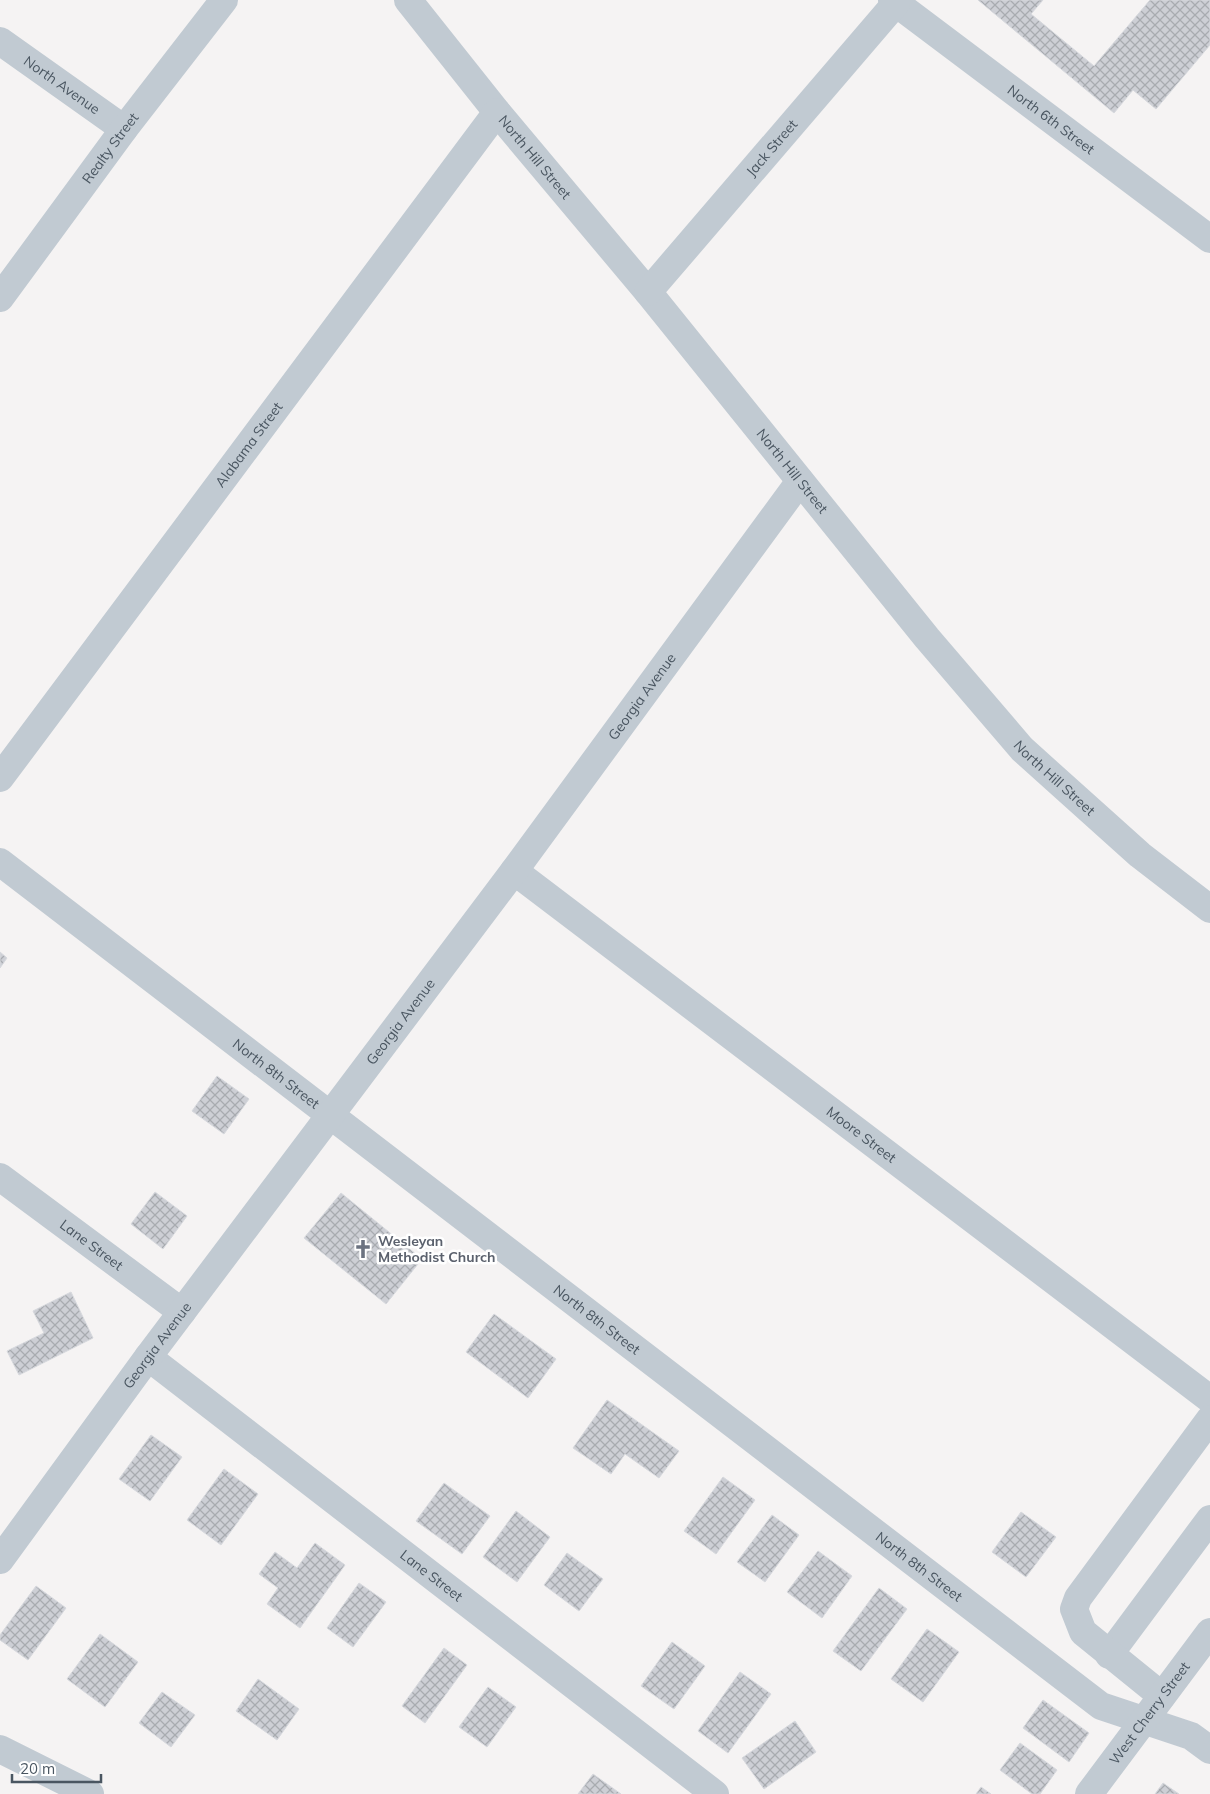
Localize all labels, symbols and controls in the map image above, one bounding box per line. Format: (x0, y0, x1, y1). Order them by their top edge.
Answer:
street label: North Avenue (20, 52, 104, 118)
street label: North 6th Street (1004, 81, 1098, 158)
street label: Realty Street (78, 109, 142, 187)
street label: North Hill Street (495, 112, 575, 203)
street label: Jack Street (742, 115, 801, 180)
street label: Alabama Street (211, 398, 287, 491)
street label: North Hill Street (753, 425, 832, 517)
street label: Georgia Avenue (604, 649, 680, 744)
street label: North Hill Street (1010, 737, 1099, 819)
street label: Georgia Avenue (362, 975, 439, 1068)
street label: North 8th Street (229, 1035, 323, 1113)
street label: Moore Street (823, 1102, 900, 1167)
street label: Lane Street (56, 1216, 127, 1274)
place label: Wesleyan Methodist Church (378, 1232, 496, 1266)
church icon: Wesleyan Methodist Church (352, 1238, 374, 1260)
street label: North 8th Street (550, 1281, 644, 1359)
street label: Georgia Avenue (119, 1298, 195, 1392)
street label: North 8th Street (872, 1528, 966, 1606)
street label: Lane Street (397, 1546, 467, 1605)
street label: West Cherry Street (1105, 1658, 1194, 1768)
scale bar (12, 1752, 101, 1784)
text: 20 m (20, 1759, 55, 1778)

